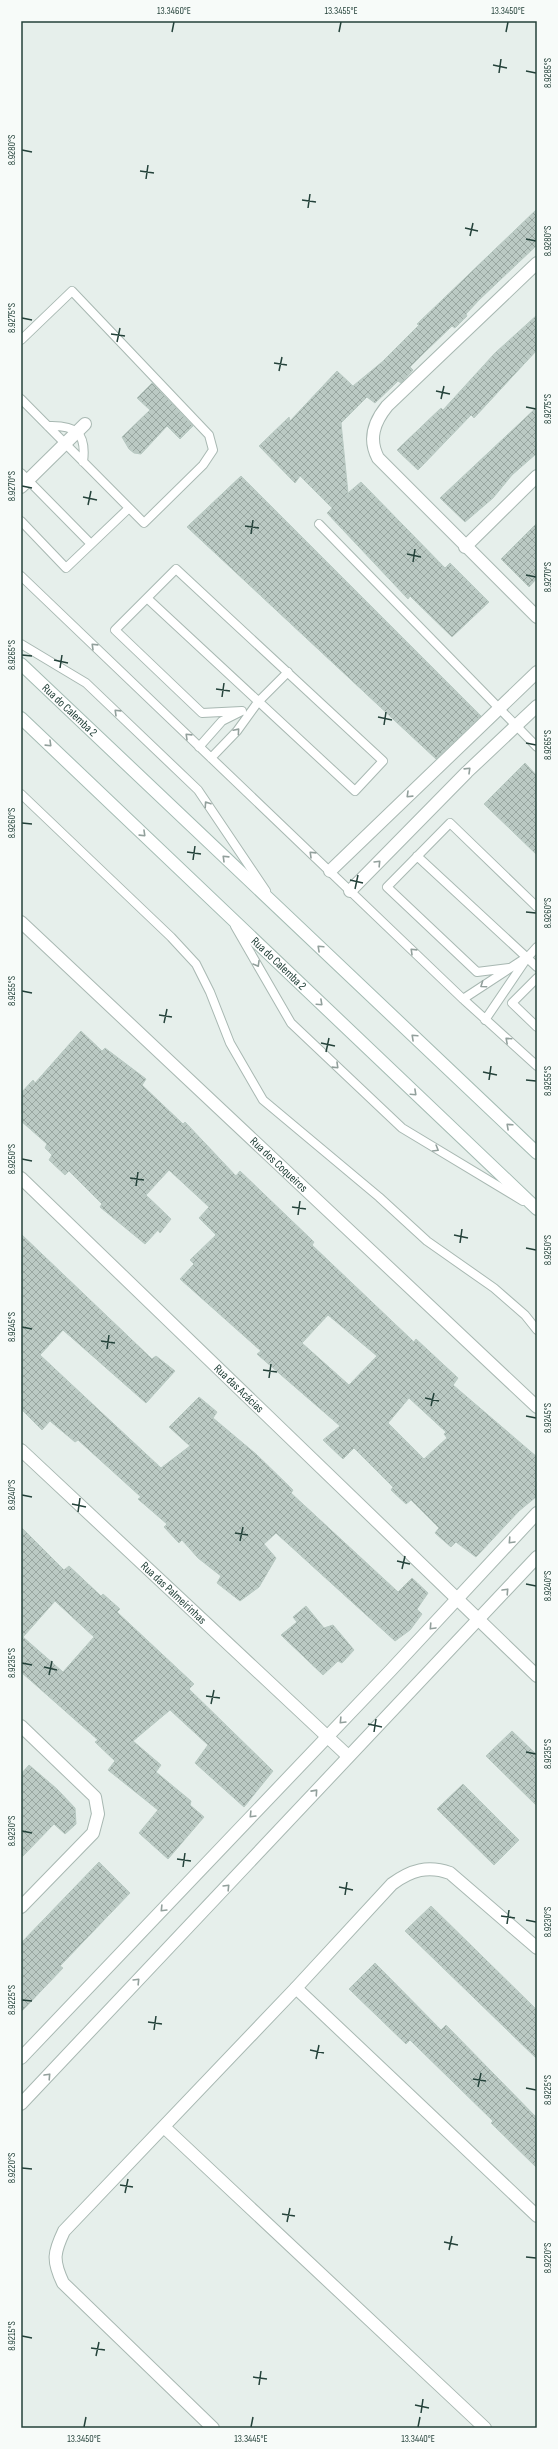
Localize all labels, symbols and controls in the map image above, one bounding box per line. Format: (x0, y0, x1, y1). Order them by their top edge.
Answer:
text: 13.3460°E (157, 5, 191, 17)
text: 13.3455°E (324, 5, 358, 17)
text: 13.3450°E (491, 5, 525, 17)
text: 8.9285°S (542, 58, 554, 88)
text: 8.9280°S (6, 135, 18, 165)
text: 8.9280°S (542, 226, 554, 256)
text: 8.9275°S (6, 303, 18, 333)
text: 8.9275°S (542, 394, 554, 424)
text: 8.9270°S (6, 471, 18, 501)
text: 8.9270°S (542, 562, 554, 592)
text: 8.9265°S (6, 640, 18, 670)
one-way arrow (91, 643, 99, 651)
street label: Rua do Calemba 2 (39, 681, 100, 740)
one-way arrow (114, 710, 121, 717)
one-way arrow (232, 729, 239, 736)
text: 8.9265°S (542, 730, 554, 760)
one-way arrow (185, 733, 193, 741)
one-way arrow (44, 740, 52, 747)
one-way arrow (464, 768, 471, 775)
one-way arrow (406, 790, 414, 797)
one-way arrow (205, 802, 212, 809)
text: 8.9260°S (6, 808, 18, 838)
one-way arrow (138, 829, 146, 837)
one-way arrow (309, 852, 317, 859)
one-way arrow (222, 855, 230, 863)
one-way arrow (373, 860, 380, 868)
text: 8.9260°S (542, 898, 554, 928)
street label: Rua do Calemba 2 (248, 934, 309, 994)
one-way arrow (317, 945, 324, 952)
one-way arrow (410, 949, 418, 956)
one-way arrow (253, 960, 260, 967)
text: 8.9255°S (6, 976, 18, 1006)
one-way arrow (480, 980, 487, 987)
one-way arrow (315, 998, 323, 1006)
one-way arrow (411, 1034, 419, 1042)
one-way arrow (505, 1038, 513, 1045)
one-way arrow (332, 1061, 339, 1068)
text: 8.9255°S (542, 1066, 554, 1096)
one-way arrow (409, 1088, 417, 1095)
one-way arrow (506, 1123, 514, 1131)
street label: Rua dos Coqueiros (247, 1134, 311, 1196)
text: 8.9250°S (6, 1144, 18, 1174)
one-way arrow (432, 1144, 439, 1151)
text: 8.9250°S (542, 1235, 554, 1265)
text: 8.9245°S (6, 1312, 18, 1342)
street label: Rua das Acácias (211, 1361, 267, 1416)
text: 8.9245°S (542, 1403, 554, 1433)
text: 8.9240°S (6, 1480, 18, 1510)
one-way arrow (508, 1537, 515, 1544)
street label: Rua das Palmeirinhas (137, 1559, 209, 1628)
text: 8.9240°S (542, 1571, 554, 1601)
one-way arrow (501, 1588, 508, 1596)
one-way arrow (429, 1622, 436, 1630)
text: 8.9235°S (6, 1648, 18, 1678)
one-way arrow (339, 1716, 347, 1724)
text: 8.9235°S (542, 1739, 554, 1769)
one-way arrow (311, 1789, 318, 1797)
one-way arrow (249, 1810, 257, 1818)
text: 8.9230°S (6, 1816, 18, 1846)
one-way arrow (222, 1884, 229, 1892)
one-way arrow (160, 1904, 167, 1912)
text: 8.9230°S (542, 1907, 554, 1937)
one-way arrow (132, 1978, 140, 1986)
text: 8.9225°S (6, 1985, 18, 2015)
one-way arrow (43, 2073, 50, 2080)
text: 8.9225°S (542, 2075, 554, 2105)
text: 8.9220°S (6, 2153, 18, 2183)
text: 8.9220°S (542, 2243, 554, 2273)
text: 8.9215°S (6, 2321, 18, 2351)
text: 13.3450°E (67, 2433, 101, 2445)
text: 13.3445°E (234, 2433, 268, 2445)
text: 13.3440°E (401, 2433, 435, 2445)

